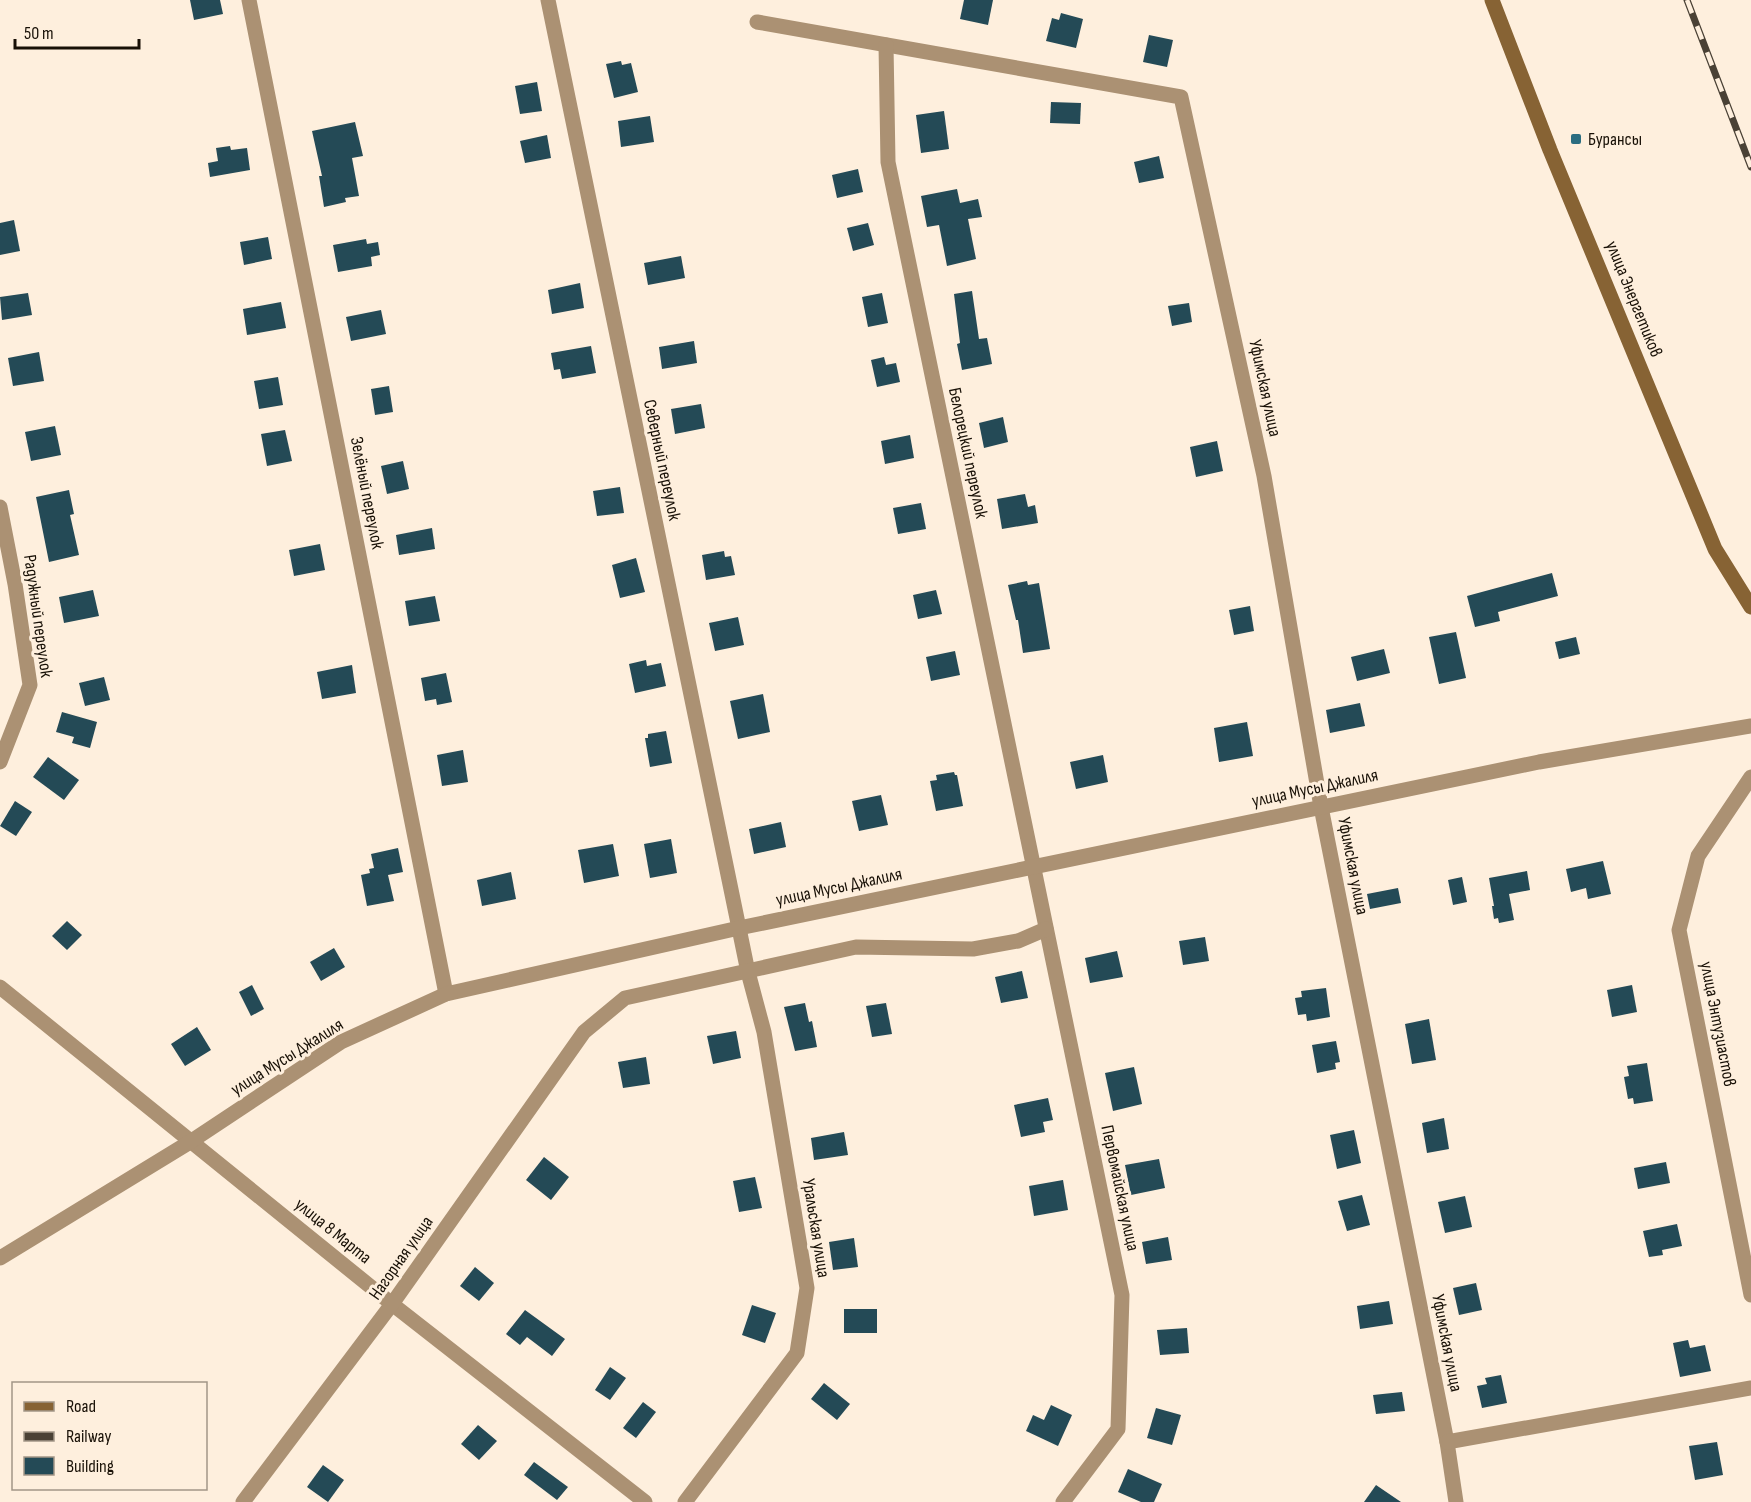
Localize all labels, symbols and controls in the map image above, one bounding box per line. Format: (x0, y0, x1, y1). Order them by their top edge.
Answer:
scale bar (15, 12, 140, 50)
text: 50 m (24, 23, 54, 44)
place label: Бурансы (1588, 129, 1642, 150)
marker: Бурансы (1569, 132, 1583, 146)
street label: улица Энергетиков (1601, 238, 1667, 360)
street label: Уфимская улица (1244, 338, 1286, 439)
street label: Белорецкий переулок (944, 386, 992, 520)
street label: Северный переулок (639, 398, 685, 523)
street label: Зелёный переулок (346, 435, 388, 551)
street label: Радужный переулок (19, 553, 57, 679)
street label: улица Мусы Джалиля (1250, 764, 1380, 812)
street label: Уфимская улица (1333, 816, 1373, 917)
street label: улица Мусы Джалиля (774, 863, 904, 911)
street label: улица Энтузиастов (1696, 960, 1740, 1088)
street label: улица Мусы Джалиля (227, 1014, 347, 1100)
street label: Первомайская улица (1096, 1123, 1144, 1253)
street label: Уральская улица (798, 1177, 834, 1279)
street label: улица 8 Марта (291, 1194, 376, 1268)
street label: Нагорная улица (365, 1212, 437, 1304)
street label: Уфимская улица (1427, 1293, 1467, 1394)
legend (12, 1382, 207, 1490)
text: Road (66, 1396, 96, 1417)
text: Railway (66, 1426, 111, 1447)
text: Building (66, 1456, 114, 1477)

